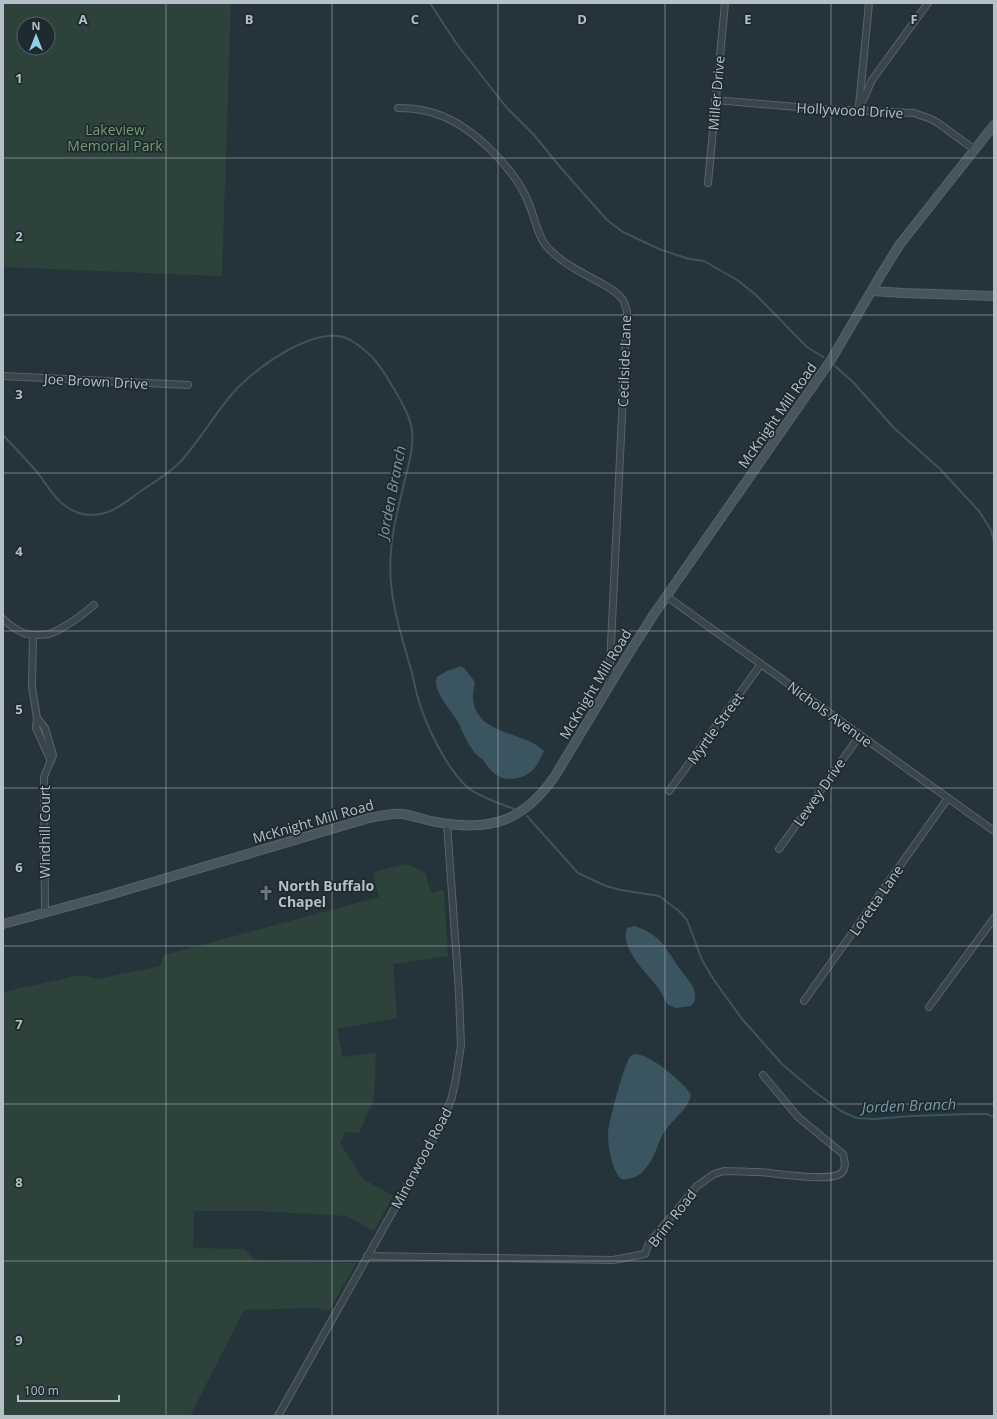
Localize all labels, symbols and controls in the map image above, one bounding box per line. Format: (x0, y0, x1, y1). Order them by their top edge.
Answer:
text: A (79, 10, 88, 28)
text: B (245, 10, 254, 28)
text: C (411, 10, 419, 28)
text: D (577, 10, 587, 28)
text: E (744, 10, 752, 28)
text: F (910, 10, 918, 28)
north arrow (16, 16, 56, 56)
text: N (32, 18, 40, 33)
street label: Miller Drive (703, 55, 729, 131)
text: 1 (15, 69, 23, 87)
street label: Hollywood Drive (796, 98, 904, 122)
park label: Lakeview Memorial Park (67, 120, 163, 155)
text: 2 (15, 227, 23, 245)
street label: Cecilside Lane (613, 314, 635, 407)
street label: McKnight Mill Road (733, 358, 821, 472)
street label: Joe Brown Drive (41, 369, 149, 393)
text: 3 (15, 385, 23, 403)
water label: Jorden Branch (372, 444, 410, 543)
text: 4 (15, 542, 23, 560)
street label: McKnight Mill Road (555, 626, 635, 742)
street label: Nichols Avenue (784, 677, 876, 751)
street label: Myrtle Street (682, 688, 748, 768)
text: 5 (15, 700, 23, 718)
street label: Lewey Drive (789, 754, 849, 830)
street label: Windhill Court (35, 786, 54, 878)
street label: McKnight Mill Road (250, 795, 376, 847)
text: 6 (15, 858, 23, 876)
street label: Loretta Lane (845, 861, 907, 939)
place label: North Buffalo Chapel (278, 876, 374, 911)
church icon: North Buffalo Chapel (257, 884, 275, 902)
text: 7 (15, 1015, 23, 1033)
water label: Jorden Branch (858, 1093, 957, 1117)
street label: Minorwood Road (386, 1104, 456, 1212)
text: 8 (15, 1173, 23, 1191)
street label: Brim Road (643, 1185, 701, 1251)
text: 9 (15, 1331, 23, 1349)
scale bar (18, 1377, 119, 1403)
text: 100 m (24, 1382, 59, 1399)

